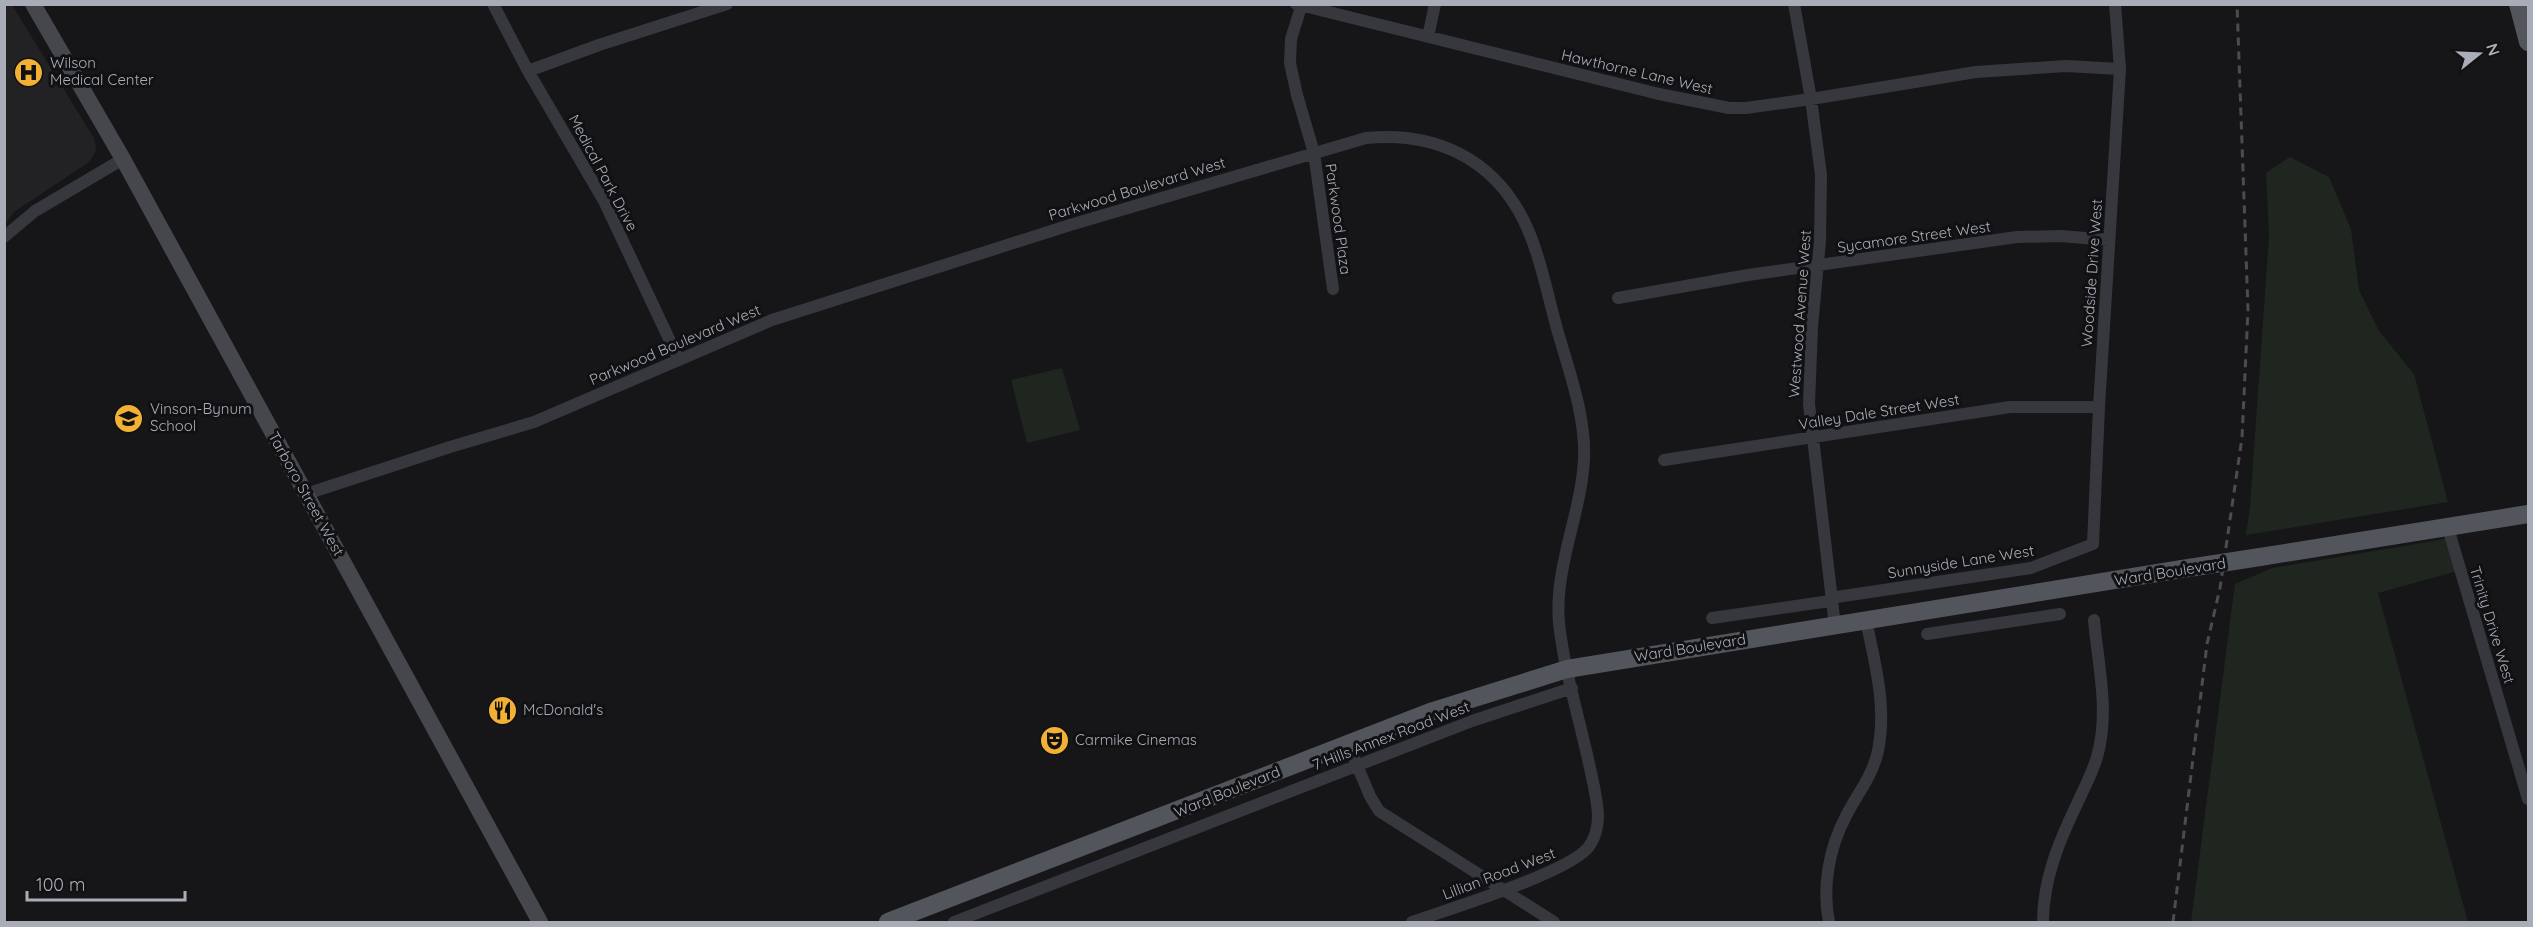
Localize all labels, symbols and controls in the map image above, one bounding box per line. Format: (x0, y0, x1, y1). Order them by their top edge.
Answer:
north arrow (2449, 24, 2509, 84)
text: N (2482, 41, 2505, 58)
street label: Hawthorne Lane West (1560, 45, 1715, 98)
place label: Wilson Medical Center (50, 53, 154, 89)
hospital icon: Wilson Medical Center (13, 56, 45, 88)
street label: Medical Park Drive (565, 111, 642, 234)
street label: Parkwood Boulevard West (1046, 153, 1228, 224)
street label: Parkwood Plaza (1321, 162, 1356, 276)
street label: Woodside Drive West (2077, 198, 2106, 348)
street label: Sycamore Street West (1836, 216, 1992, 257)
street label: Westwood Avenue West (1784, 229, 1815, 399)
street label: Parkwood Boulevard West (586, 300, 763, 389)
street label: Valley Dale Street West (1797, 389, 1961, 434)
place label: Vinson-Bynum School (150, 399, 252, 435)
school or university icon: Vinson-Bynum School (113, 402, 145, 434)
street label: Tarboro Street West (264, 428, 348, 559)
street label: Sunnyside Lane West (1887, 541, 2035, 582)
street label: Ward Boulevard (2113, 553, 2227, 590)
street label: Trinity Drive West (2466, 564, 2519, 686)
street label: Ward Boulevard (1633, 629, 1747, 666)
restaurant icon: McDonald's (486, 694, 518, 726)
street label: 7 Hills Annex Road West (1310, 697, 1472, 774)
place label: McDonald's (523, 700, 603, 719)
theatre icon: Carmike Cinemas (1038, 724, 1070, 756)
place label: Carmike Cinemas (1075, 730, 1197, 749)
street label: Ward Boulevard (1171, 762, 1283, 821)
street label: Lillian Road West (1440, 843, 1558, 904)
scale bar (27, 864, 184, 902)
text: 100 m (36, 873, 85, 896)

